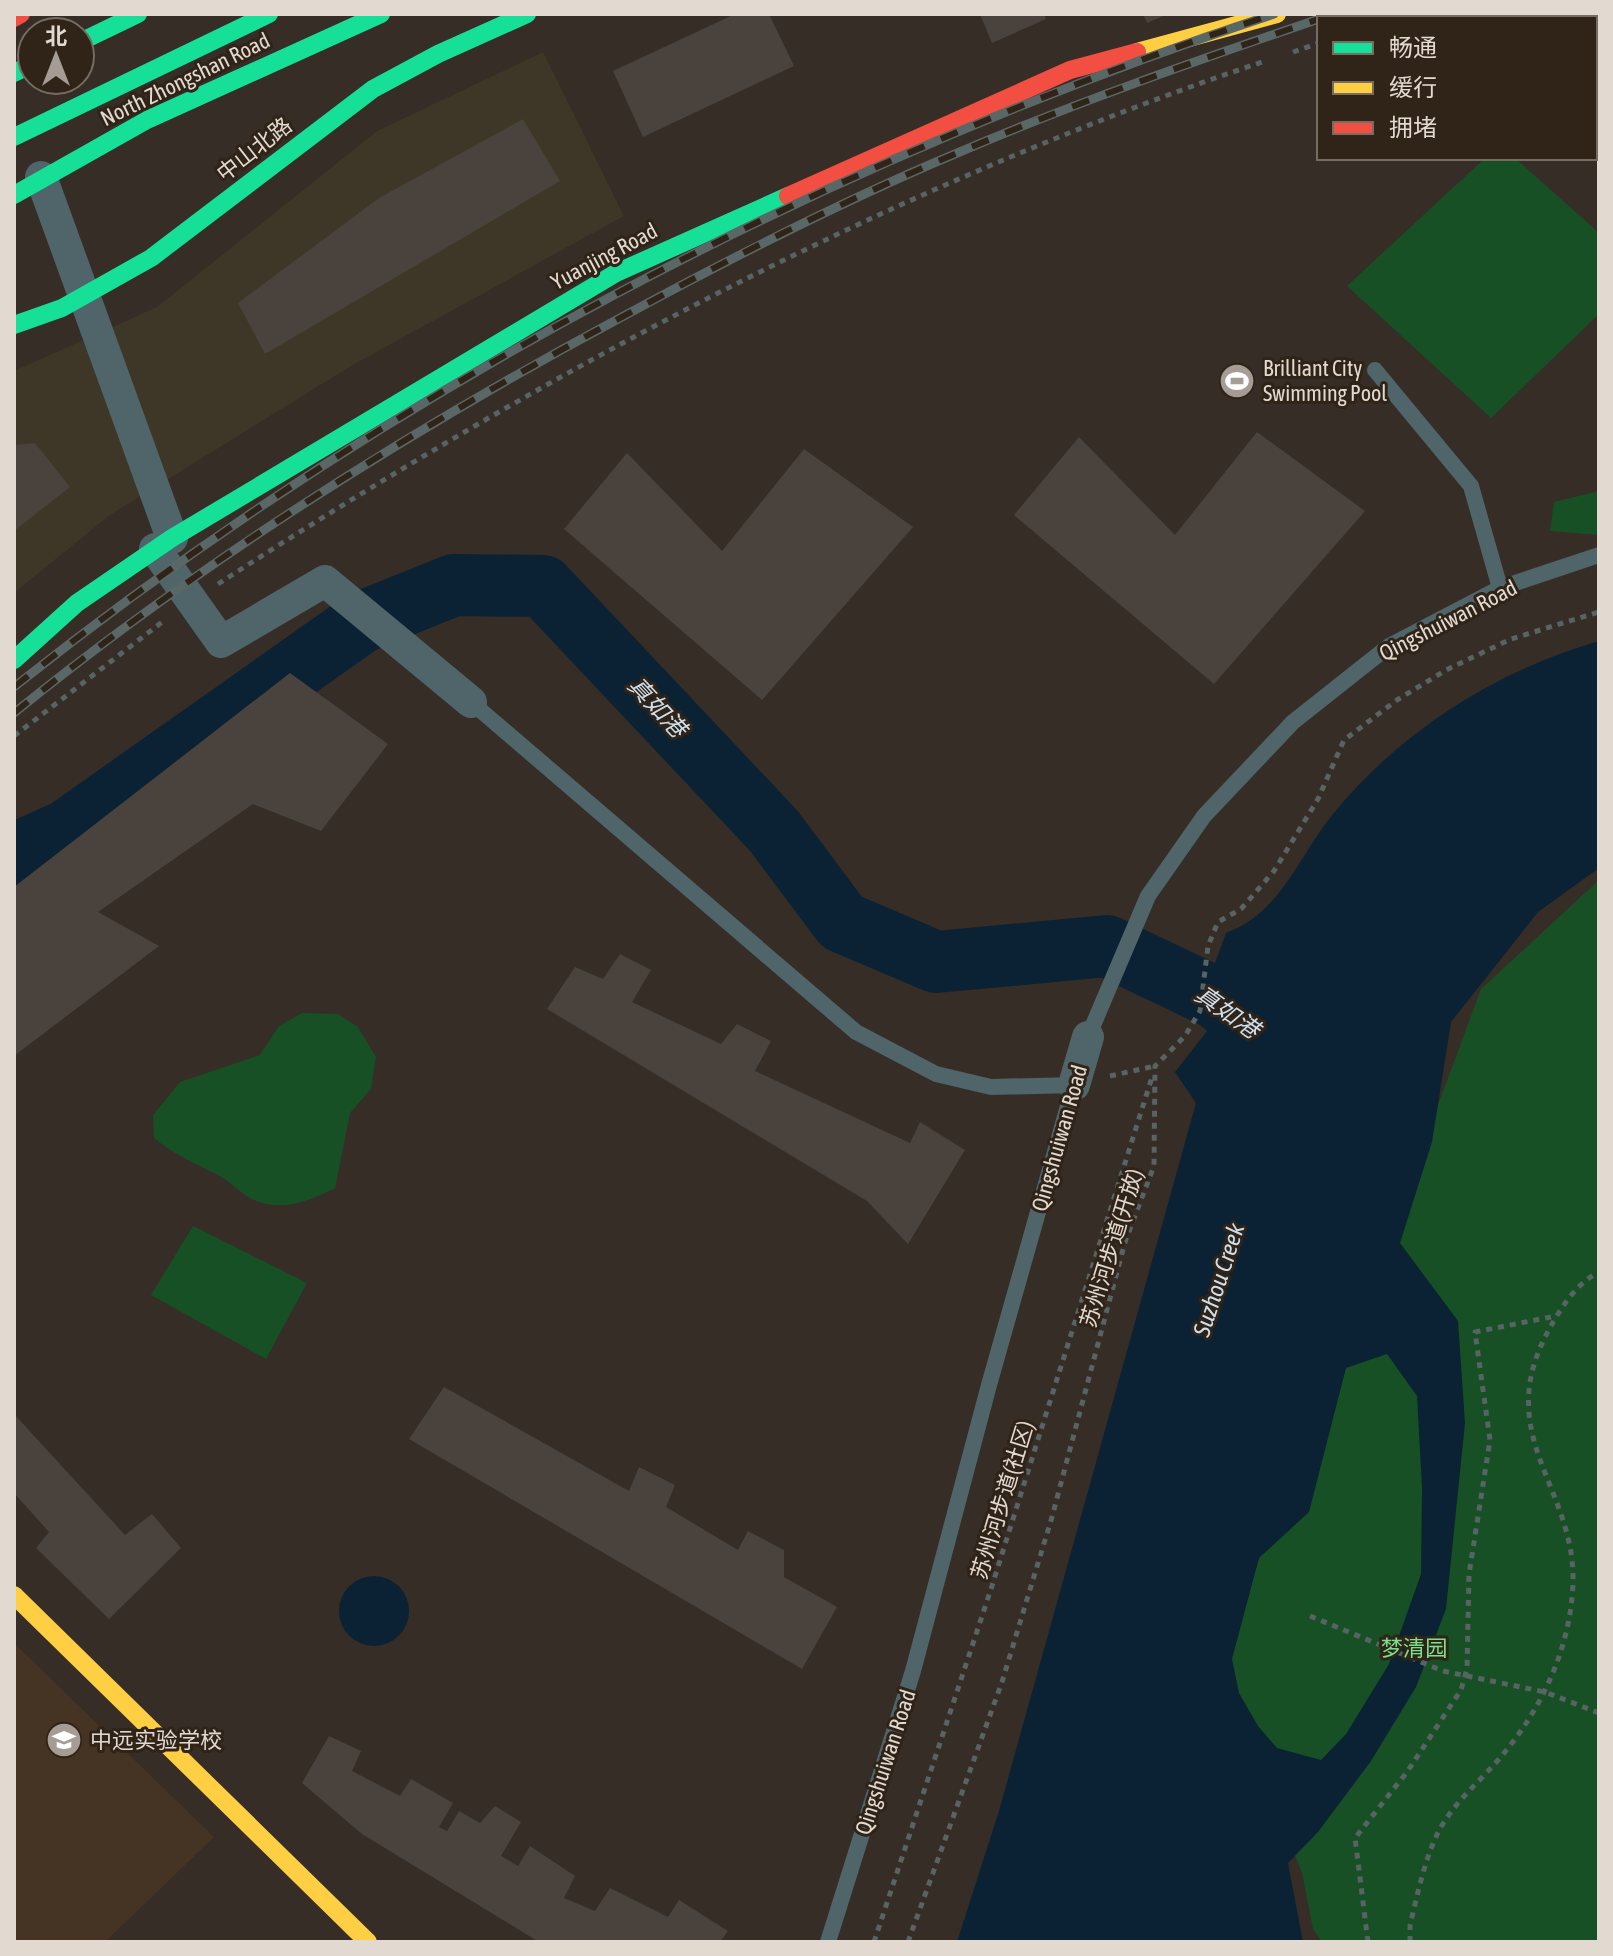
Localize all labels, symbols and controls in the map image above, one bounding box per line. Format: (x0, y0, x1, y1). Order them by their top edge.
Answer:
north arrow (16, 16, 96, 96)
legend (1317, 16, 1597, 160)
text: 北 (45, 23, 67, 49)
street label: North Zhongshan Road (96, 27, 274, 131)
text: 畅通 (1389, 34, 1437, 61)
text: 缓行 (1389, 74, 1437, 101)
street label: 中山北路 (211, 112, 297, 186)
text: 拥堵 (1389, 114, 1437, 141)
street label: Yuanjing Road (546, 217, 662, 295)
place label: Brilliant City Swimming Pool (1263, 355, 1387, 406)
sports icon: Brilliant City Swimming Pool (1218, 362, 1256, 400)
street label: Qingshuiwan Road (1375, 574, 1521, 666)
water label: 真如港 (623, 671, 694, 744)
water label: 真如港 (1190, 980, 1267, 1045)
street label: Qingshuiwan Road (1026, 1062, 1092, 1214)
street label: 苏州河步道(开放) (1075, 1166, 1147, 1330)
water label: Suzhou Creek (1187, 1220, 1250, 1341)
street label: 苏州河步道(社区) (966, 1418, 1038, 1582)
park label: 梦清园 (1381, 1635, 1447, 1661)
street label: Qingshuiwan Road (849, 1686, 921, 1838)
school or university icon: 中远实验学校 (45, 1721, 83, 1759)
place label: 中远实验学校 (90, 1727, 222, 1753)

